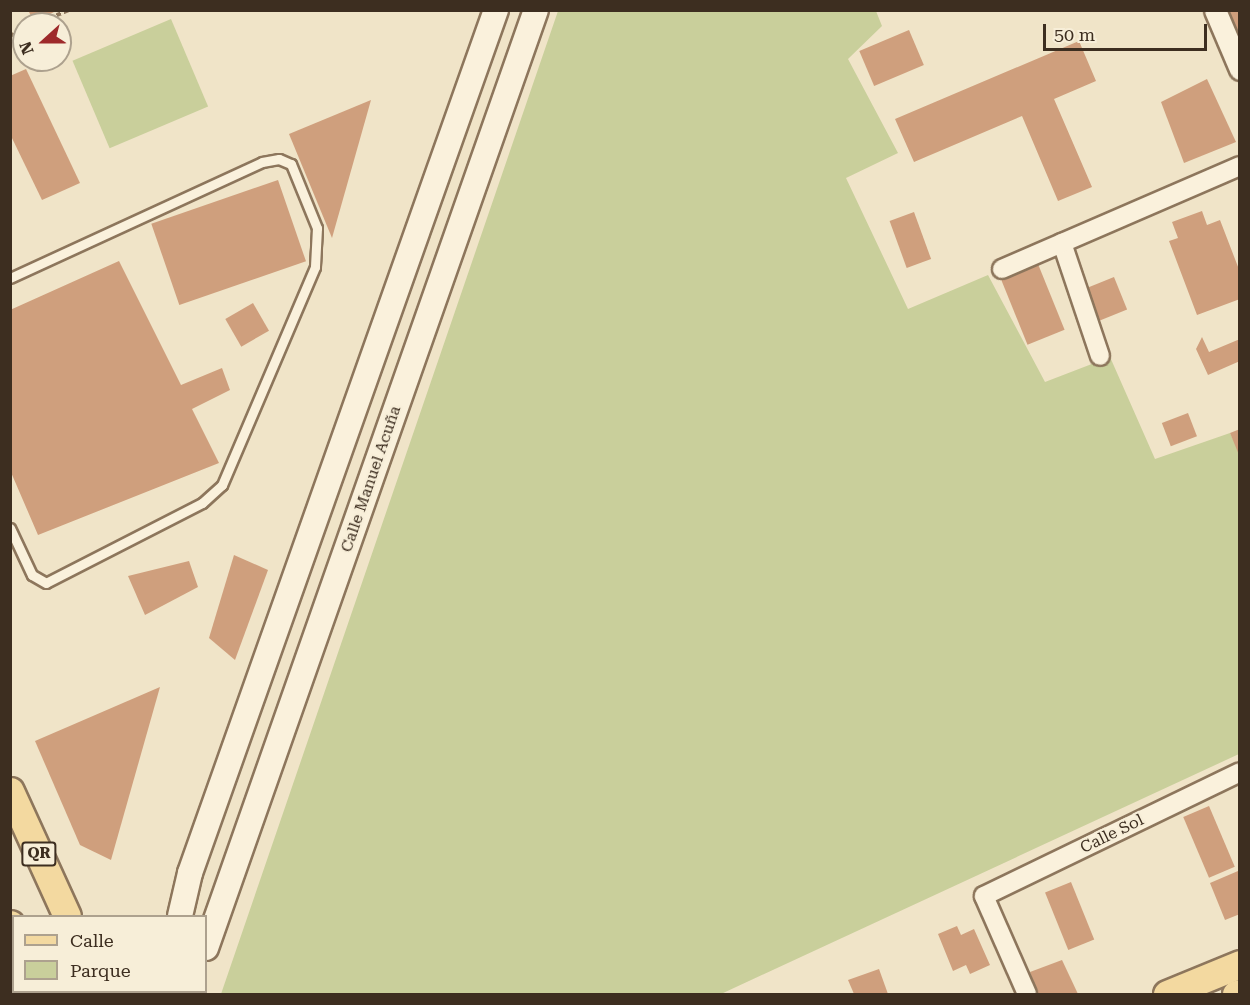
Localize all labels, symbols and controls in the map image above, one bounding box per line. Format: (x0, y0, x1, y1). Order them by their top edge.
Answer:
north arrow (12, 12, 72, 72)
scale bar (1046, 12, 1210, 50)
text: 50 m (1054, 24, 1095, 45)
text: N (16, 39, 38, 57)
street label: Calle Manuel Acuña (337, 403, 405, 555)
street label: Calle Sol (1077, 811, 1147, 857)
road number: QR (21, 842, 57, 866)
legend (12, 915, 207, 993)
text: Calle (70, 930, 114, 951)
text: Parque (70, 960, 131, 981)

